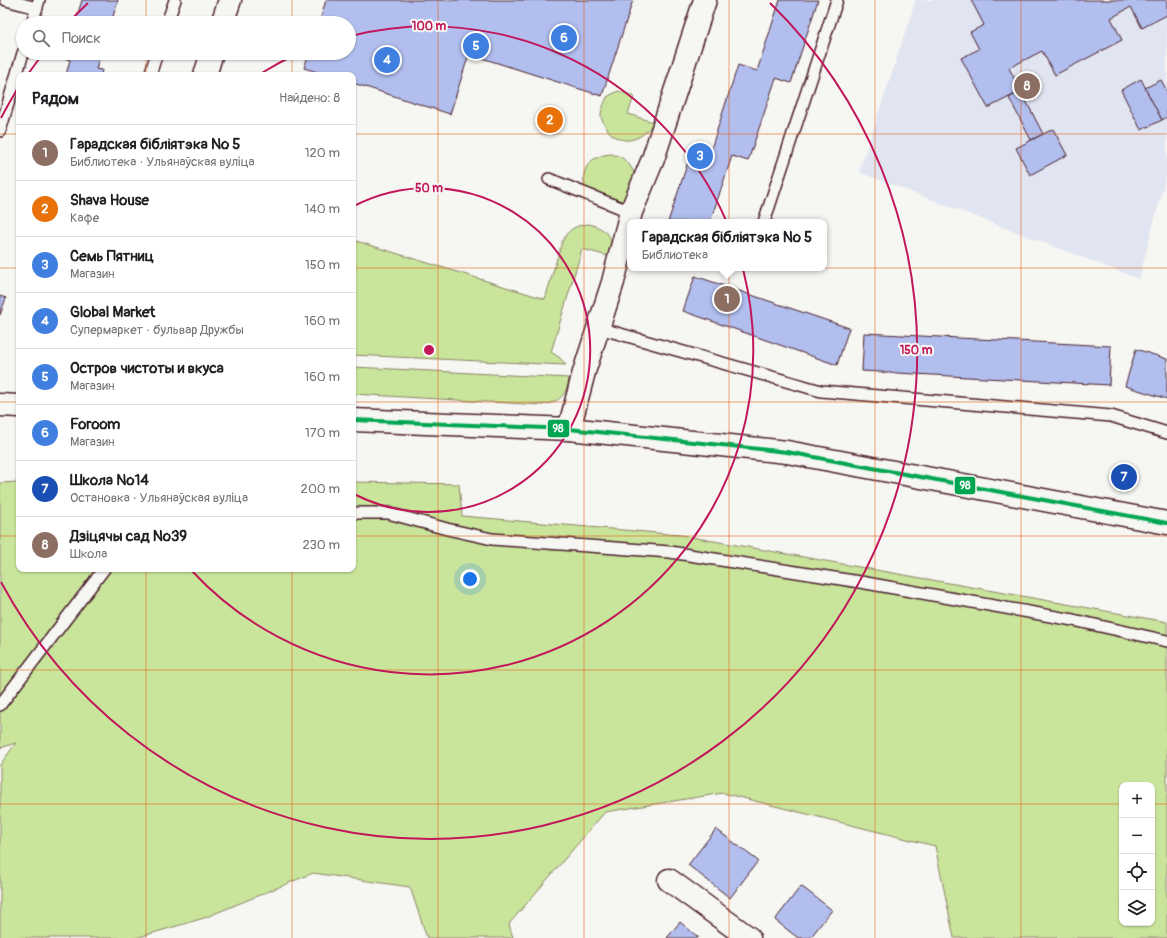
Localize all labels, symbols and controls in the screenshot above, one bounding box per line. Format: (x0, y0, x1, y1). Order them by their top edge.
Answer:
search box (16, 16, 356, 60)
text: 100 m (412, 19, 447, 34)
pin: 6 (551, 23, 577, 53)
icon: search (30, 27, 52, 49)
text: Поиск (62, 29, 101, 48)
pin: 5 (463, 31, 489, 61)
pin: 4 (374, 45, 400, 75)
pin: 8 (1014, 71, 1040, 101)
text: Рядом (32, 88, 79, 109)
text: Найдено: 8 (279, 90, 340, 106)
pin: 2 (537, 105, 563, 135)
text: Гарадская бібліятэка № 5 (70, 135, 240, 154)
pin: 3 (687, 141, 713, 171)
text: 1 (42, 145, 48, 161)
text: 120 m (304, 145, 340, 161)
text: Библиотека · Ульянаўская вуліца (70, 154, 255, 170)
text: 50 m (415, 181, 443, 196)
text: Shava House (70, 191, 149, 210)
text: 2 (41, 201, 49, 217)
text: 140 m (304, 201, 340, 217)
text: Кафе (70, 210, 99, 226)
popup (627, 219, 827, 271)
text: Гарадская бібліятэка № 5 (642, 228, 812, 247)
text: Семь Пятниц (70, 247, 154, 266)
text: Библиотека (642, 247, 708, 263)
text: 3 (41, 257, 49, 273)
text: 150 m (305, 257, 340, 273)
text: Магазин (70, 266, 114, 282)
pin: 1 (714, 284, 740, 314)
text: Global Market (70, 303, 155, 322)
text: 4 (41, 313, 49, 329)
text: 160 m (304, 313, 340, 329)
text: Супермаркет · бульвар Дружбы (70, 322, 244, 338)
centre of rings (422, 343, 436, 357)
text: 150 m (900, 343, 933, 358)
text: Остров чистоты и вкуса (70, 359, 224, 378)
text: 5 (41, 369, 49, 385)
text: 160 m (304, 369, 340, 385)
text: Магазин (70, 378, 114, 394)
text: Foroom (70, 415, 120, 434)
line badge: 98 (547, 419, 570, 438)
text: 98 (552, 422, 564, 435)
text: 6 (41, 425, 49, 441)
text: 170 m (305, 425, 340, 441)
text: Магазин (70, 434, 114, 450)
pin: 7 (1111, 462, 1137, 492)
text: Школа №14 (70, 471, 149, 490)
line badge: 98 (954, 476, 976, 495)
text: 98 (959, 479, 971, 492)
text: 7 (42, 481, 48, 497)
text: 200 m (301, 481, 340, 497)
text: Остановка · Ульянаўская вуліца (70, 490, 248, 506)
text: Дзіцячы сад №39 (70, 527, 187, 546)
text: 8 (42, 537, 48, 553)
text: 230 m (303, 537, 340, 553)
text: Школа (70, 546, 107, 562)
your location (460, 569, 480, 589)
map controls (1119, 782, 1155, 926)
button: + (1119, 782, 1155, 818)
button: − (1119, 818, 1155, 854)
button: locate (1119, 854, 1155, 890)
button: layers (1119, 890, 1155, 926)

